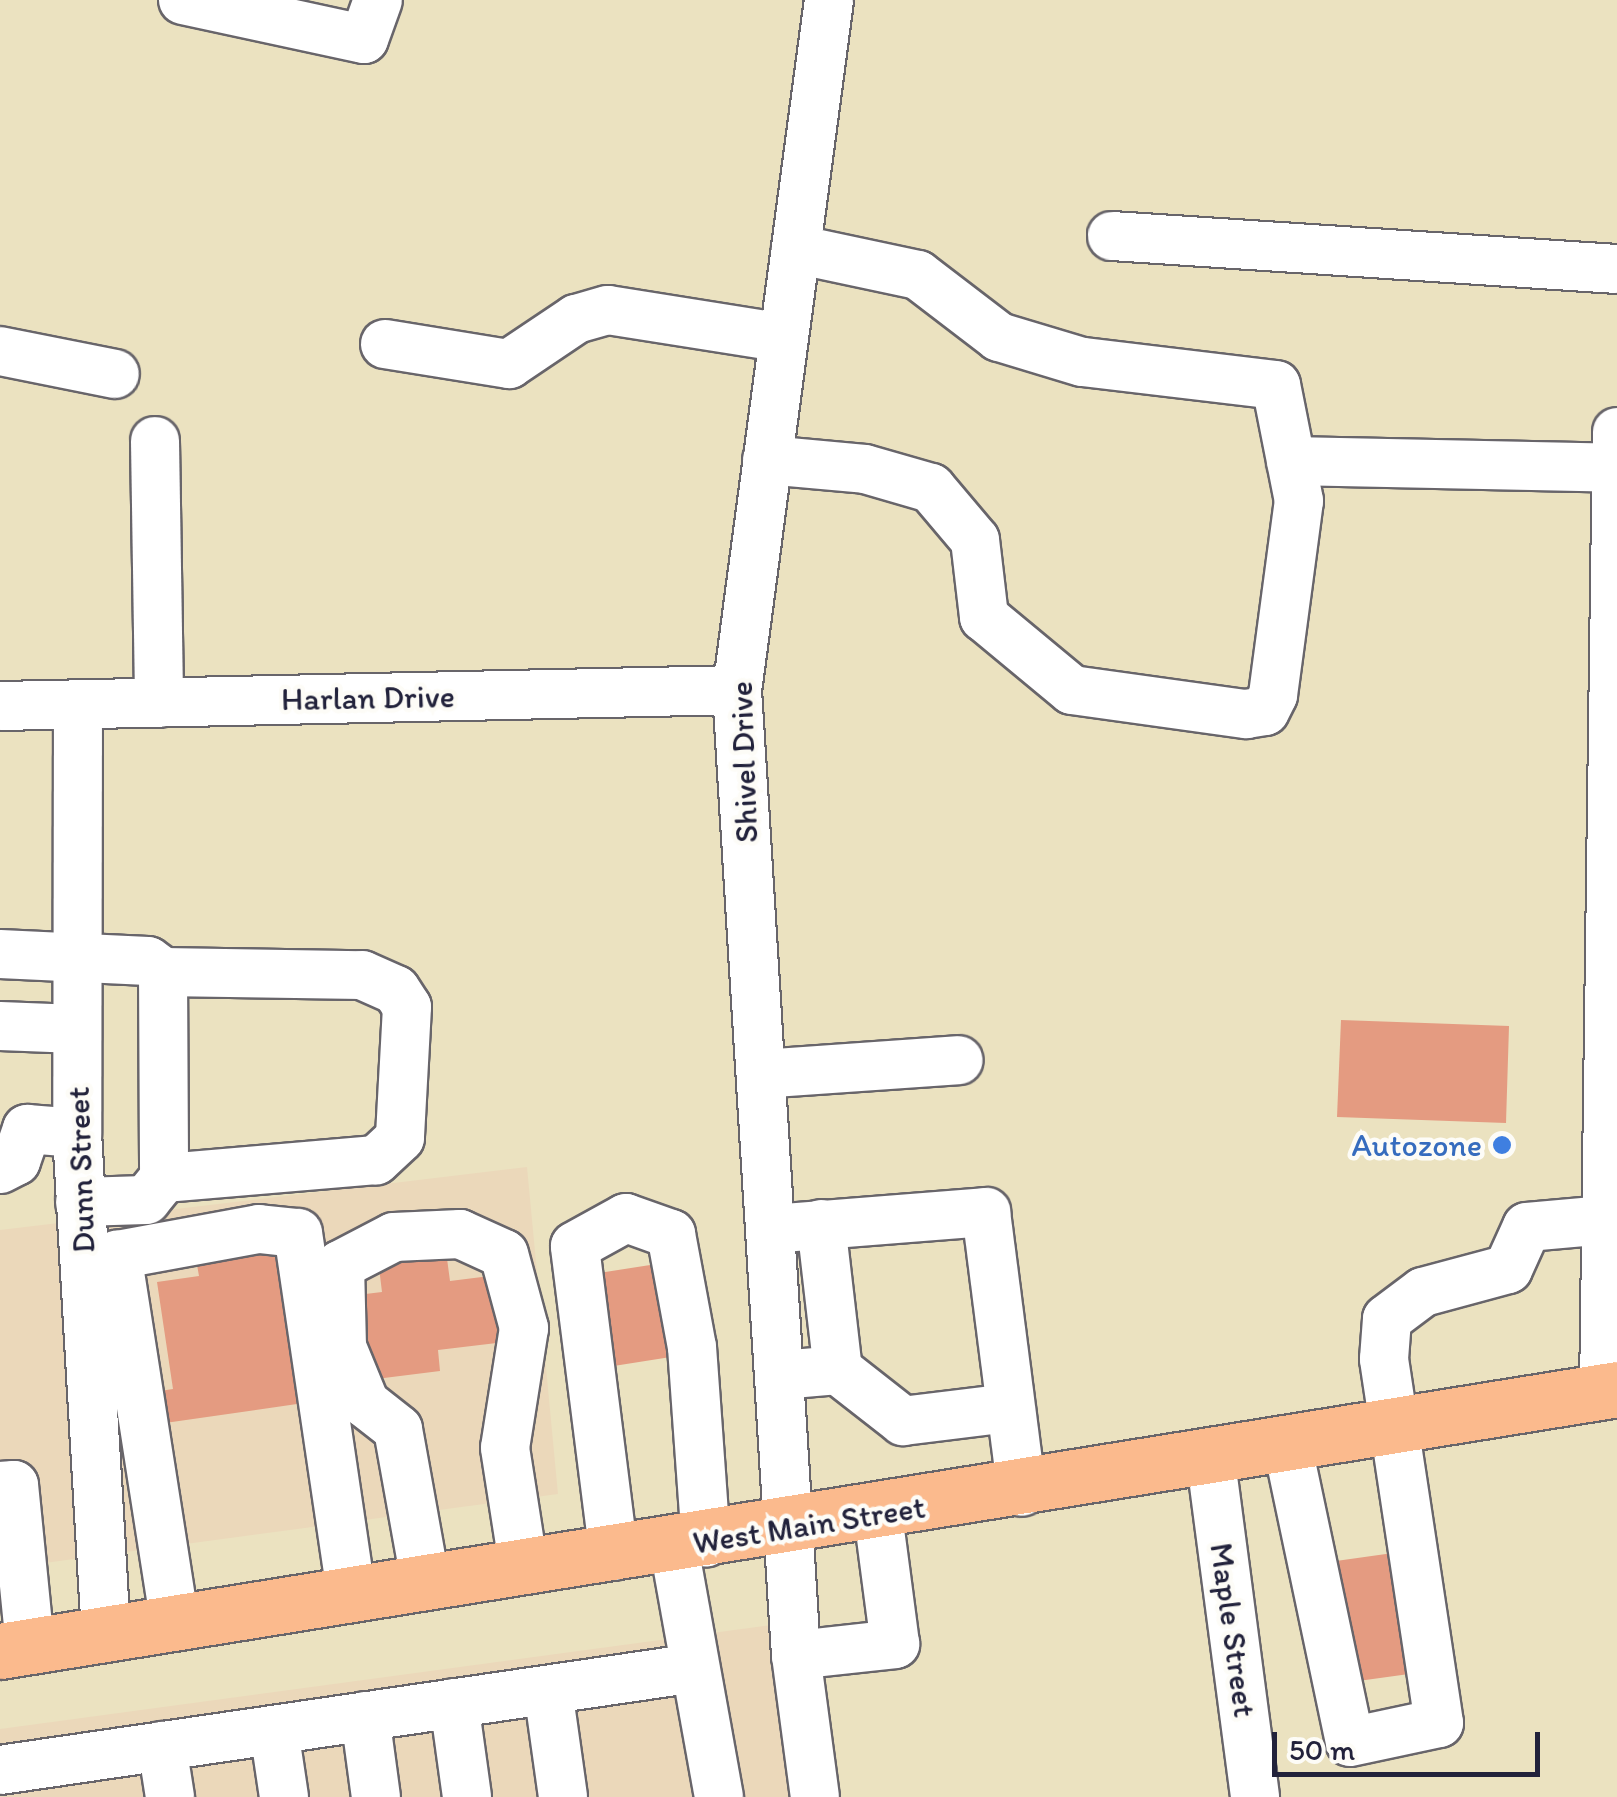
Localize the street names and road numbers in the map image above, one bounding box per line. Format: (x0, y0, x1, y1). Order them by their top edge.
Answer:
street label: Harlan Drive (281, 677, 455, 719)
street label: Shivel Drive (722, 680, 766, 844)
street label: Dunn Street (59, 1086, 103, 1254)
street label: West Main Street (690, 1488, 928, 1562)
street label: Maple Street (1202, 1541, 1264, 1719)

